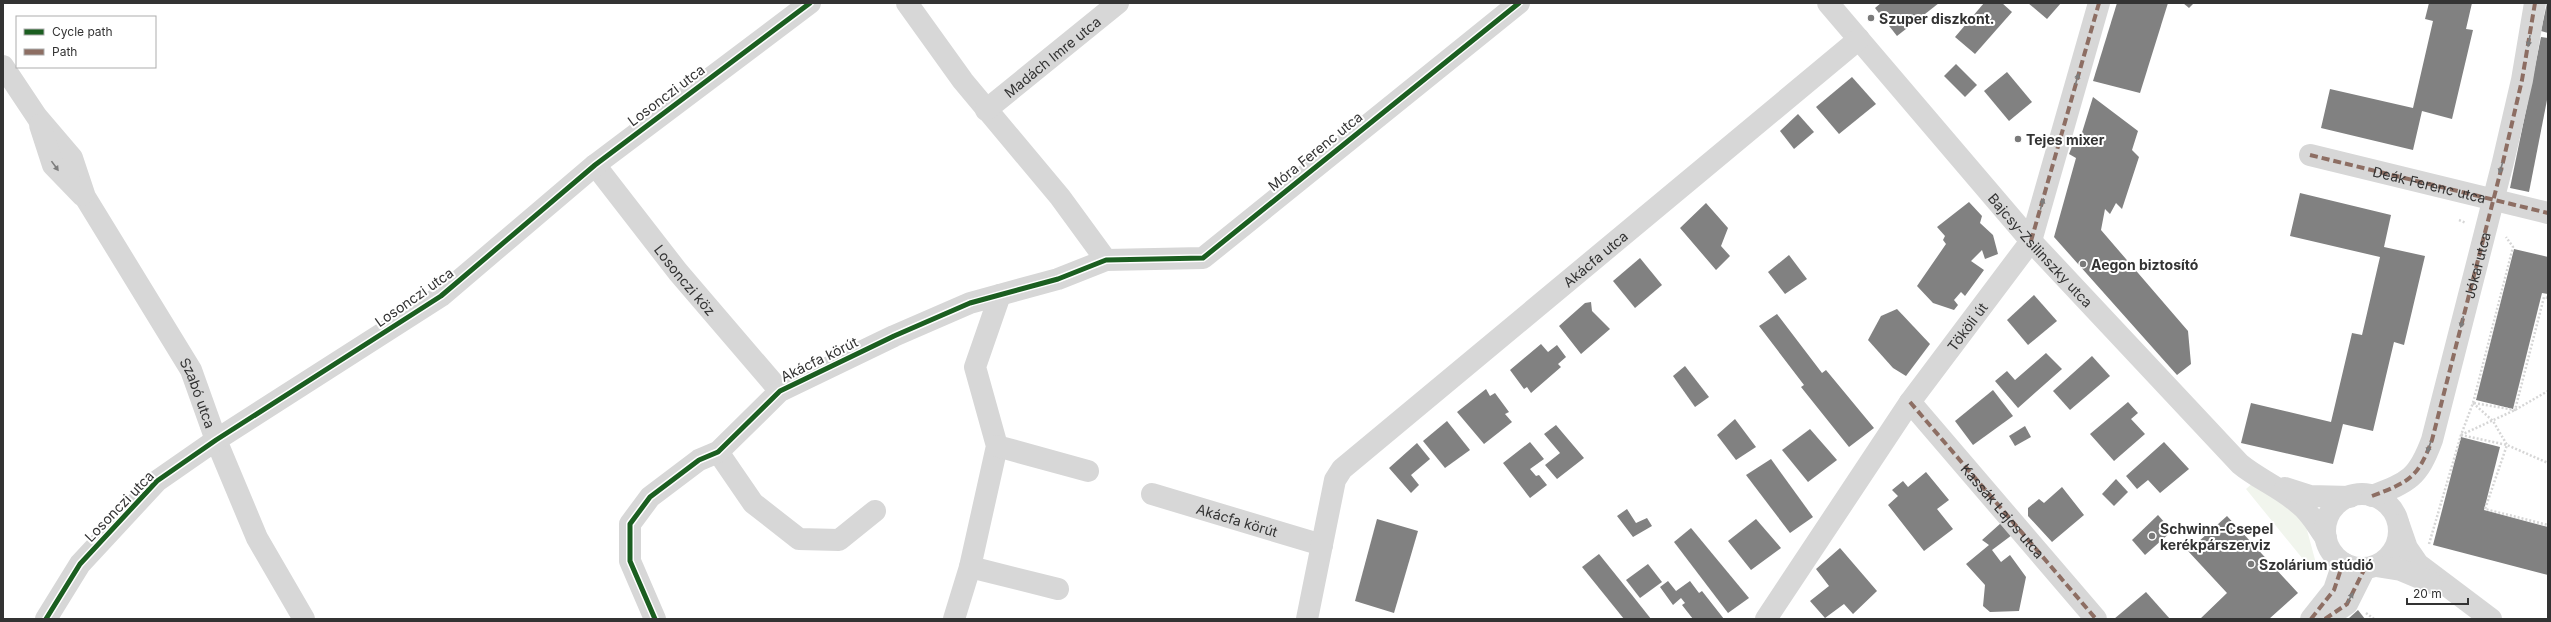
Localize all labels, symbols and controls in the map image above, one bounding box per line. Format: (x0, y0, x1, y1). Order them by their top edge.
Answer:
place label: Szuper diszkont. (1879, 10, 1994, 27)
street label: Madách Imre utca (1000, 12, 1104, 101)
marker: Szuper diszkont. (1866, 13, 1876, 23)
legend (16, 16, 156, 68)
text: Cycle path (52, 24, 113, 39)
one-way arrow (2526, 35, 2532, 48)
text: Path (52, 44, 77, 59)
street label: Losonczi utca (624, 61, 708, 129)
one-way arrow (2074, 72, 2080, 84)
street label: Móra Ferenc utca (1265, 108, 1365, 194)
place label: Tejes mixer (2026, 131, 2105, 148)
marker: Tejes mixer (2013, 134, 2023, 144)
one-way arrow (51, 161, 59, 172)
street label: Deák Ferenc utca (2371, 162, 2488, 206)
one-way arrow (2498, 163, 2504, 175)
street label: Bajcsy-Zsilinszky utca (1985, 189, 2097, 310)
one-way arrow (2039, 198, 2045, 210)
street label: Akácfa utca (1559, 227, 1631, 290)
street label: Jókai utca (2460, 230, 2493, 300)
street label: Losonczi köz (651, 241, 720, 318)
place label: Aegon biztosító (2091, 256, 2199, 273)
marker: Aegon biztosító (2078, 259, 2088, 269)
street label: Losonczi utca (371, 264, 457, 330)
street label: Tököli út (1943, 299, 1991, 354)
one-way arrow (2459, 316, 2465, 328)
street label: Akácfa körút (778, 333, 861, 385)
street label: Szabó utca (177, 354, 219, 430)
one-way arrow (2426, 442, 2432, 454)
street label: Kassák Lajos utca (1958, 460, 2048, 561)
street label: Losonczi utca (81, 467, 157, 545)
street label: Akácfa körút (1195, 499, 1280, 540)
place label: Schwinn-Csepel kerékpárszerviz (2160, 520, 2273, 553)
marker: Schwinn-Csepel kerékpárszerviz (2147, 531, 2157, 541)
place label: Szolárium stúdió (2259, 556, 2374, 573)
marker: Szolárium stúdió (2246, 559, 2256, 569)
scale bar (2407, 580, 2468, 606)
text: 20 m (2413, 586, 2442, 601)
one-way arrow (2347, 592, 2354, 604)

